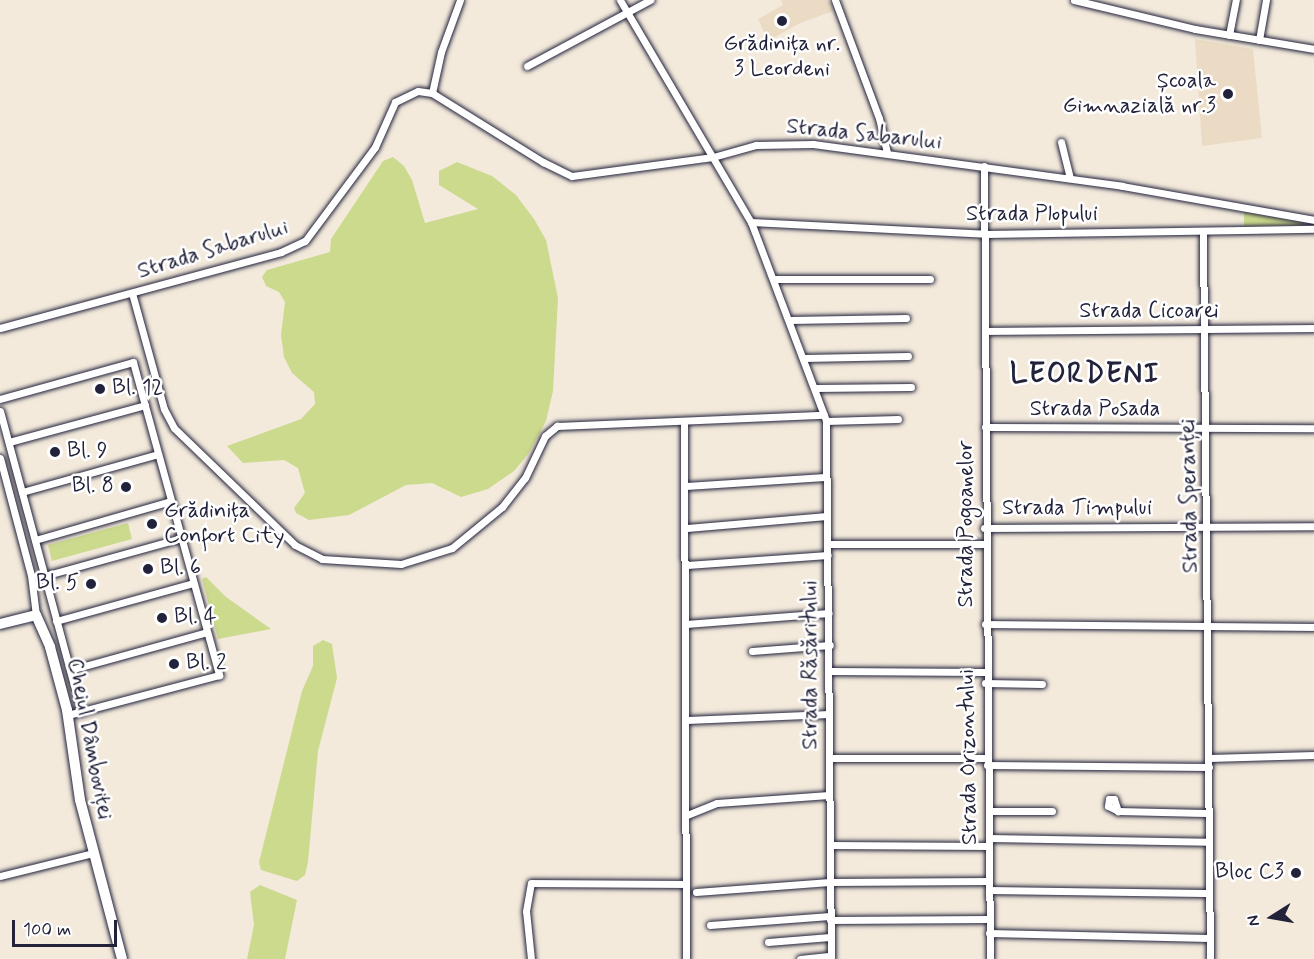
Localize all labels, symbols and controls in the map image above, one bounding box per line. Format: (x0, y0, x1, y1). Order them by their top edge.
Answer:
marker: Grădinița nr. 3 Leordeni (775, 14, 789, 28)
place label: Grădinița nr. 3 Leordeni (724, 31, 840, 82)
place label: Școala Gimnazială nr.3 (1063, 68, 1216, 119)
marker: Școala Gimnazială nr.3 (1221, 87, 1235, 101)
street label: Strada Sabarului (783, 114, 945, 156)
street label: Strada Plopului (964, 202, 1100, 228)
street label: Strada Sabarului (133, 214, 293, 286)
street label: Strada Cicoarei (1076, 299, 1222, 325)
district label: LEORDENI (1010, 358, 1160, 392)
place label: Bl. 12 (112, 376, 163, 402)
marker: Bl. 12 (93, 382, 107, 396)
street label: Strada Posada (1028, 397, 1162, 423)
street label: Strada Speranței (1175, 418, 1205, 574)
street label: Strada Pogoanelor (954, 438, 980, 610)
place label: Bl. 9 (67, 439, 108, 465)
marker: Bl. 9 (48, 445, 62, 459)
place label: Bl. 8 (72, 474, 114, 500)
marker: Bl. 8 (119, 480, 133, 494)
street label: Strada Timpului (1005, 496, 1149, 522)
place label: Grădinița Confort City (164, 498, 280, 550)
marker: Grădinița Confort City (145, 517, 159, 531)
place label: Bl. 6 (160, 556, 201, 582)
marker: Bl. 6 (141, 562, 155, 576)
place label: Bl. 5 (36, 571, 79, 597)
marker: Bl. 5 (84, 577, 98, 591)
street label: Strada Răsăritului (798, 580, 824, 750)
place label: Bl. 4 (174, 605, 217, 631)
marker: Bl. 4 (155, 611, 169, 625)
place label: Bl. 2 (186, 651, 227, 677)
street label: Cheiul Dâmboviței (60, 656, 118, 822)
marker: Bl. 2 (167, 657, 181, 671)
street label: Strada Orizontului (954, 668, 984, 846)
place label: Bloc C3 (1215, 860, 1284, 886)
marker: Bloc C3 (1289, 866, 1303, 880)
north arrow (1242, 887, 1302, 947)
scale bar (15, 908, 120, 946)
text: N (1243, 913, 1265, 928)
text: 100 m (23, 918, 71, 942)

